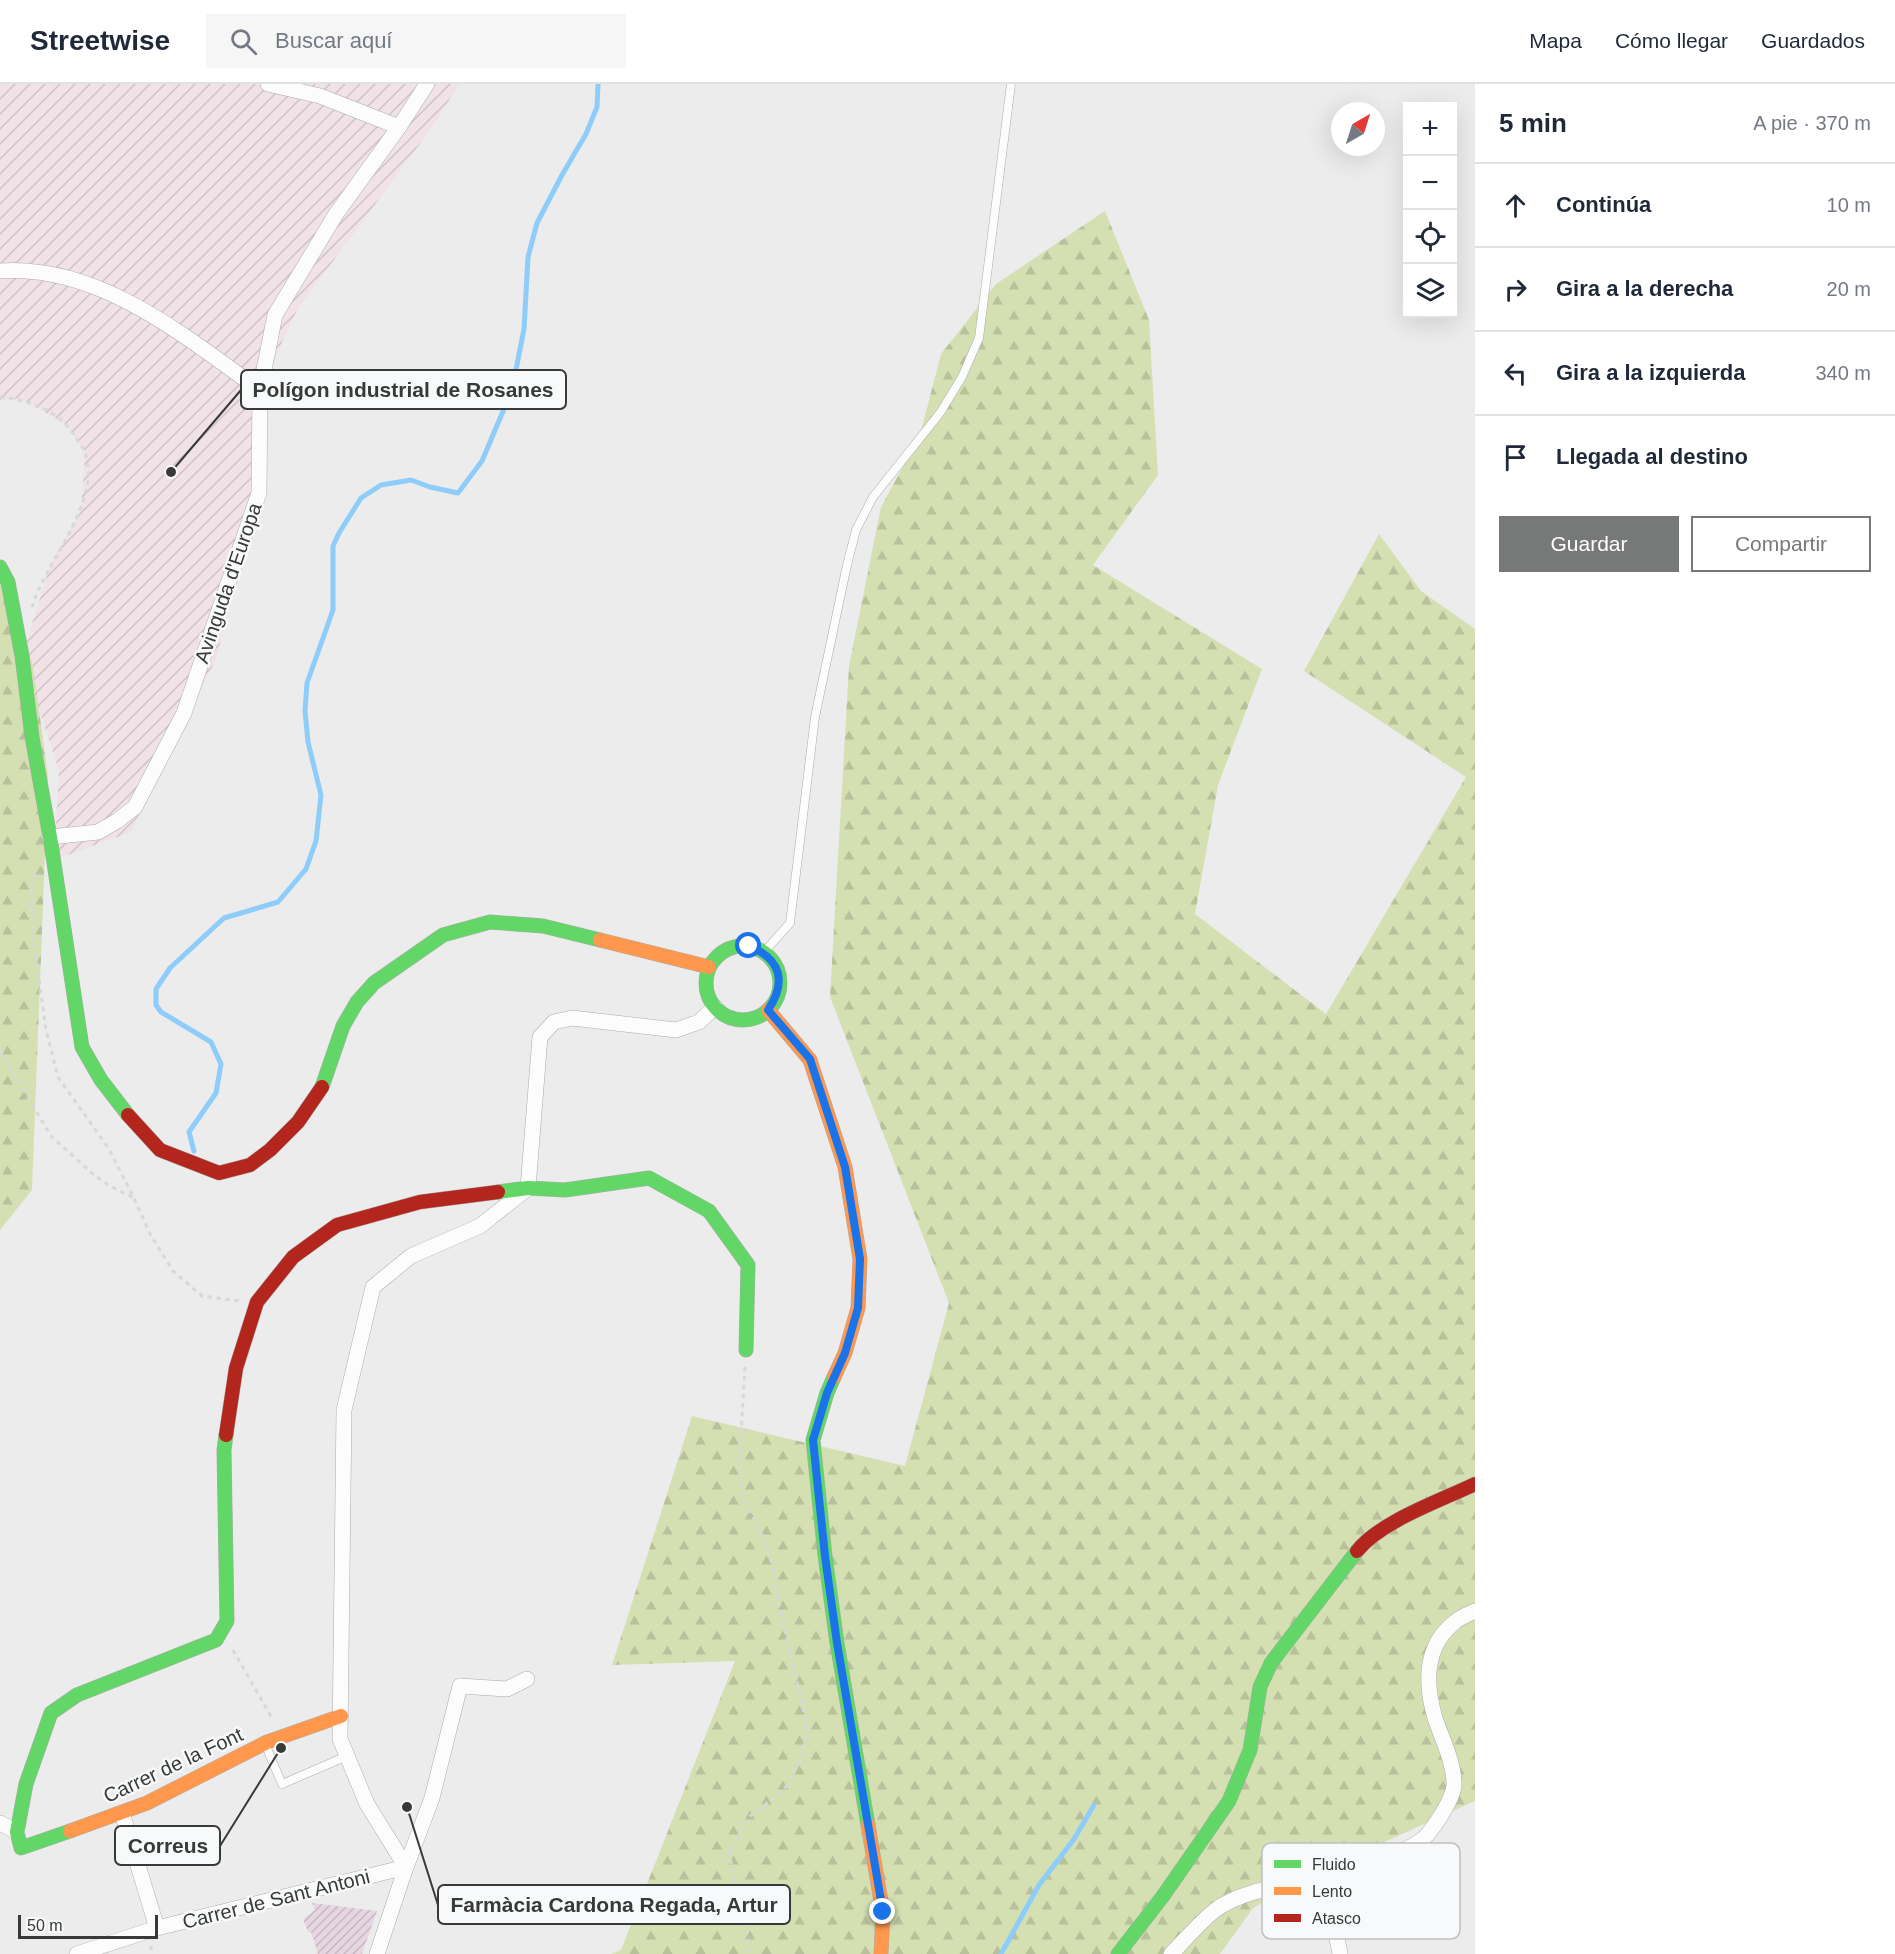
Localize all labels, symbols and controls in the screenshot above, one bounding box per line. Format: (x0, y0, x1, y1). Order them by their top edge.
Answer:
search box (206, 14, 626, 68)
text: Streetwise (30, 25, 170, 56)
icon: search (227, 25, 260, 58)
text: Buscar aquí (275, 28, 392, 53)
text: Mapa (1529, 29, 1582, 52)
text: Cómo llegar (1615, 29, 1728, 52)
text: Guardados (1761, 29, 1865, 52)
north arrow (1331, 102, 1385, 156)
map controls (1403, 102, 1457, 318)
button: + (1403, 102, 1457, 156)
text: 5 min (1499, 108, 1567, 138)
text: A pie · 370 m (1753, 112, 1871, 134)
button: − (1403, 156, 1457, 210)
icon: ahead (1499, 189, 1532, 222)
text: Continúa (1556, 192, 1651, 217)
text: 10 m (1827, 194, 1871, 216)
button: locate (1403, 210, 1457, 264)
button: layers (1403, 264, 1457, 318)
icon: right (1499, 273, 1532, 306)
text: Gira a la derecha (1556, 276, 1733, 301)
text: 20 m (1827, 278, 1871, 300)
icon: left (1499, 357, 1532, 390)
text: Gira a la izquierda (1556, 360, 1746, 385)
text: 340 m (1815, 362, 1871, 384)
callout: Polígon industrial de Rosanes (241, 370, 566, 409)
text: Polígon industrial de Rosanes (252, 378, 554, 401)
icon: arrive (1499, 441, 1532, 474)
text: Llegada al destino (1556, 444, 1748, 469)
street label: Avinguda d'Europa (190, 499, 266, 666)
button: Guardar (1499, 516, 1679, 572)
button: Compartir (1691, 516, 1871, 572)
route start (735, 932, 761, 958)
street label: Carrer de la Font (100, 1723, 247, 1807)
callout: Correus (115, 1826, 220, 1865)
text: Correus (128, 1834, 208, 1857)
legend (1262, 1843, 1460, 1939)
text: Fluido (1312, 1856, 1356, 1873)
street label: Carrer de Sant Antoni (180, 1865, 372, 1933)
text: Lento (1312, 1883, 1352, 1900)
callout: Farmàcia Cardona Regada, Artur (438, 1885, 790, 1924)
text: Farmàcia Cardona Regada, Artur (450, 1893, 778, 1916)
route end (869, 1898, 895, 1924)
text: Atasco (1312, 1910, 1361, 1927)
scale bar (18, 1912, 158, 1940)
text: 50 m (27, 1917, 63, 1934)

